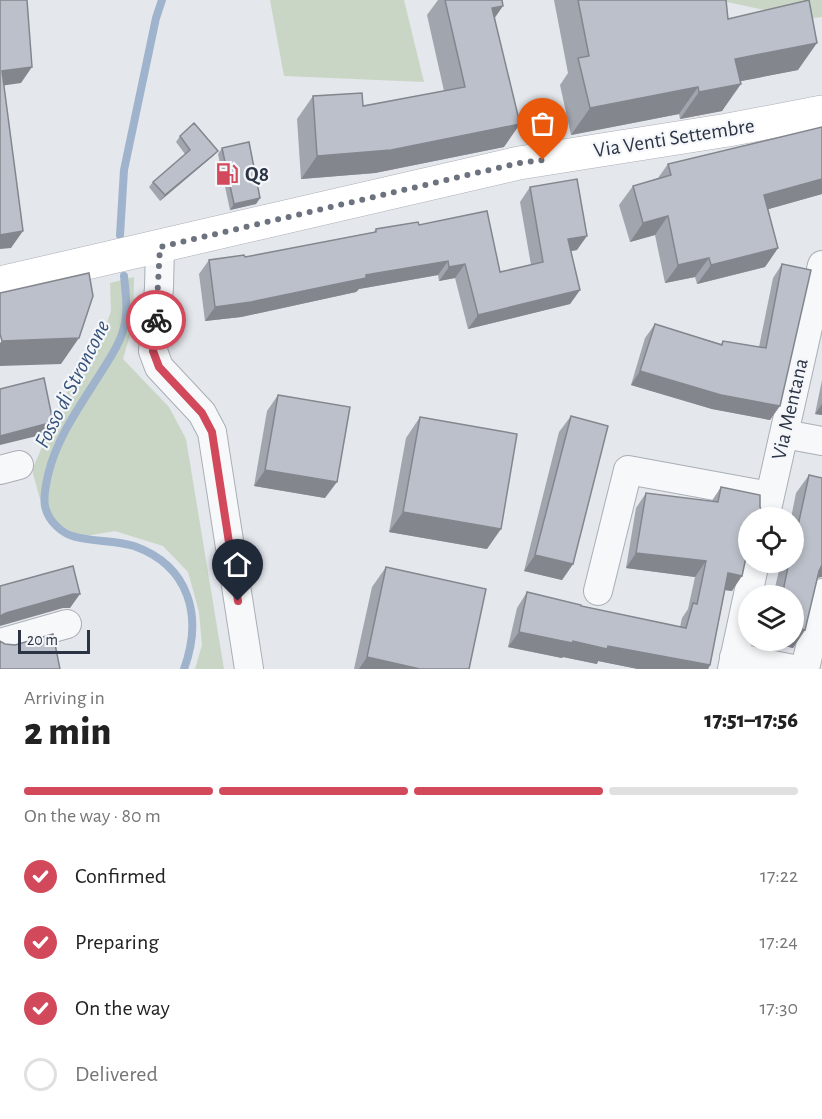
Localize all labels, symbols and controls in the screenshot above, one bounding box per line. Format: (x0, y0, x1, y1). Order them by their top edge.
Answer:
pin (517, 98, 568, 160)
icon: bag (526, 107, 559, 140)
street label: Via Venti Settembre (592, 115, 756, 161)
fuel station icon: Q8 (214, 161, 240, 187)
place label: Q8 (245, 164, 269, 186)
courier (126, 290, 186, 350)
icon: bike (140, 304, 173, 337)
water label: Fosso di Stroncone (30, 317, 114, 451)
street label: Via Mentana (768, 356, 812, 462)
map controls (738, 507, 804, 651)
button: locate (738, 507, 804, 573)
pin (212, 539, 263, 601)
icon: home (221, 548, 254, 581)
button: layers (738, 585, 804, 651)
scale bar (18, 627, 90, 654)
text: 20 m (27, 632, 58, 648)
text: Arriving in (24, 688, 105, 708)
text: 17:51–17:56 (704, 709, 798, 731)
text: 2 min (24, 713, 111, 752)
text: On the way · 80 m (24, 806, 161, 826)
icon: check (24, 860, 57, 893)
text: Confirmed (75, 865, 166, 887)
text: 17:22 (760, 866, 798, 886)
icon: check (24, 926, 57, 959)
text: Preparing (75, 931, 159, 953)
text: 17:24 (759, 932, 798, 952)
icon: check (24, 992, 57, 1025)
text: On the way (75, 997, 170, 1019)
text: 17:30 (759, 998, 798, 1018)
text: Delivered (75, 1063, 158, 1085)

